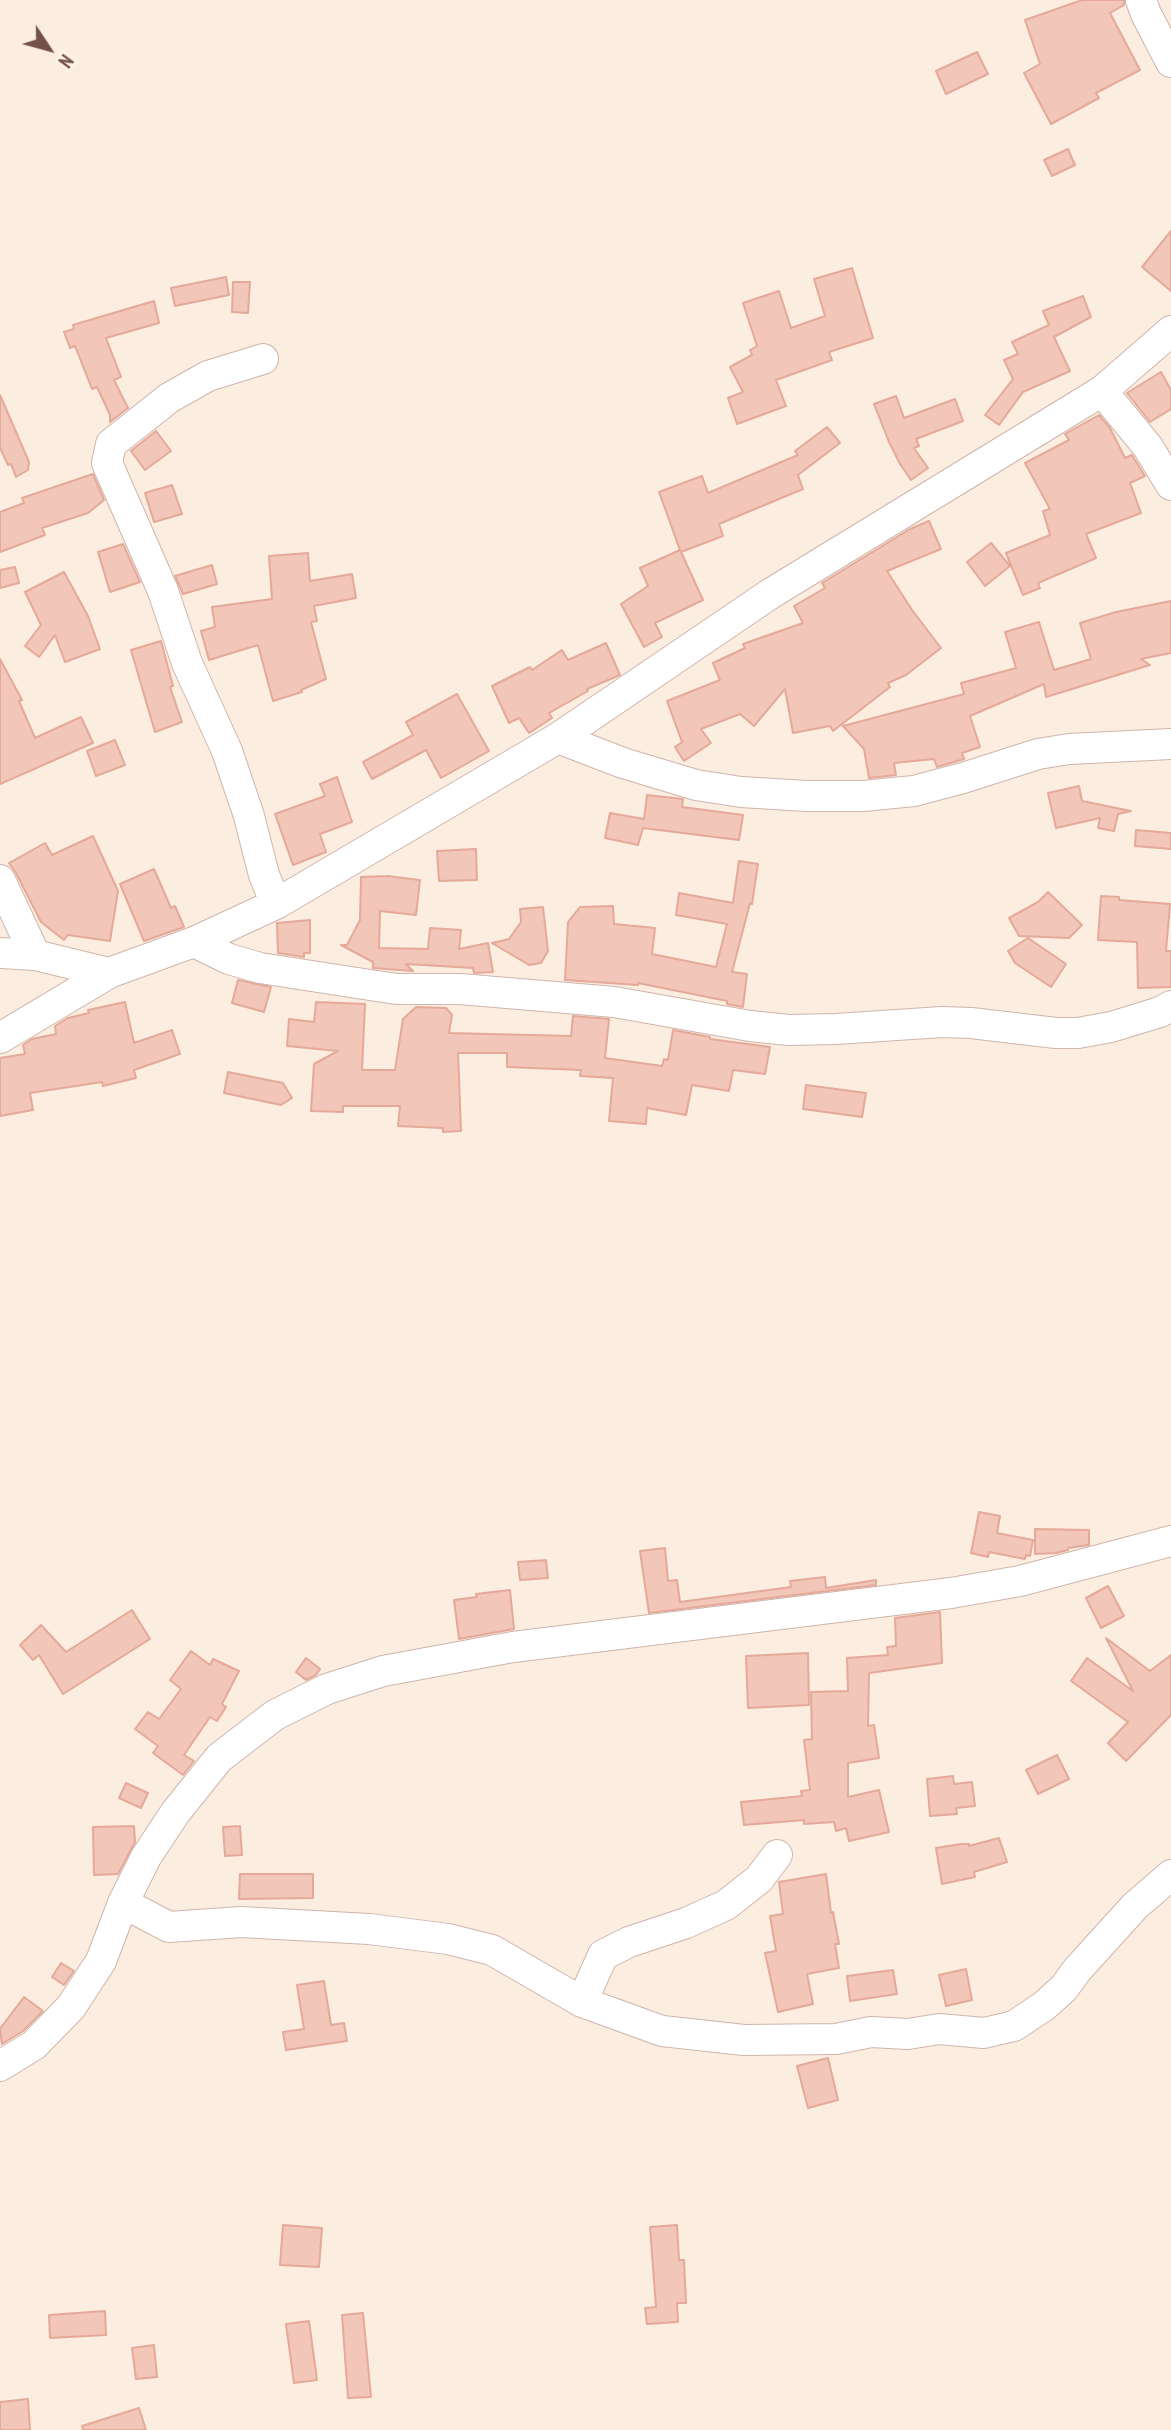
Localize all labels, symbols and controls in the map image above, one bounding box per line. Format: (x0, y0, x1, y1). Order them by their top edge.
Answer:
north arrow (14, 14, 84, 84)
text: N (53, 50, 79, 73)

